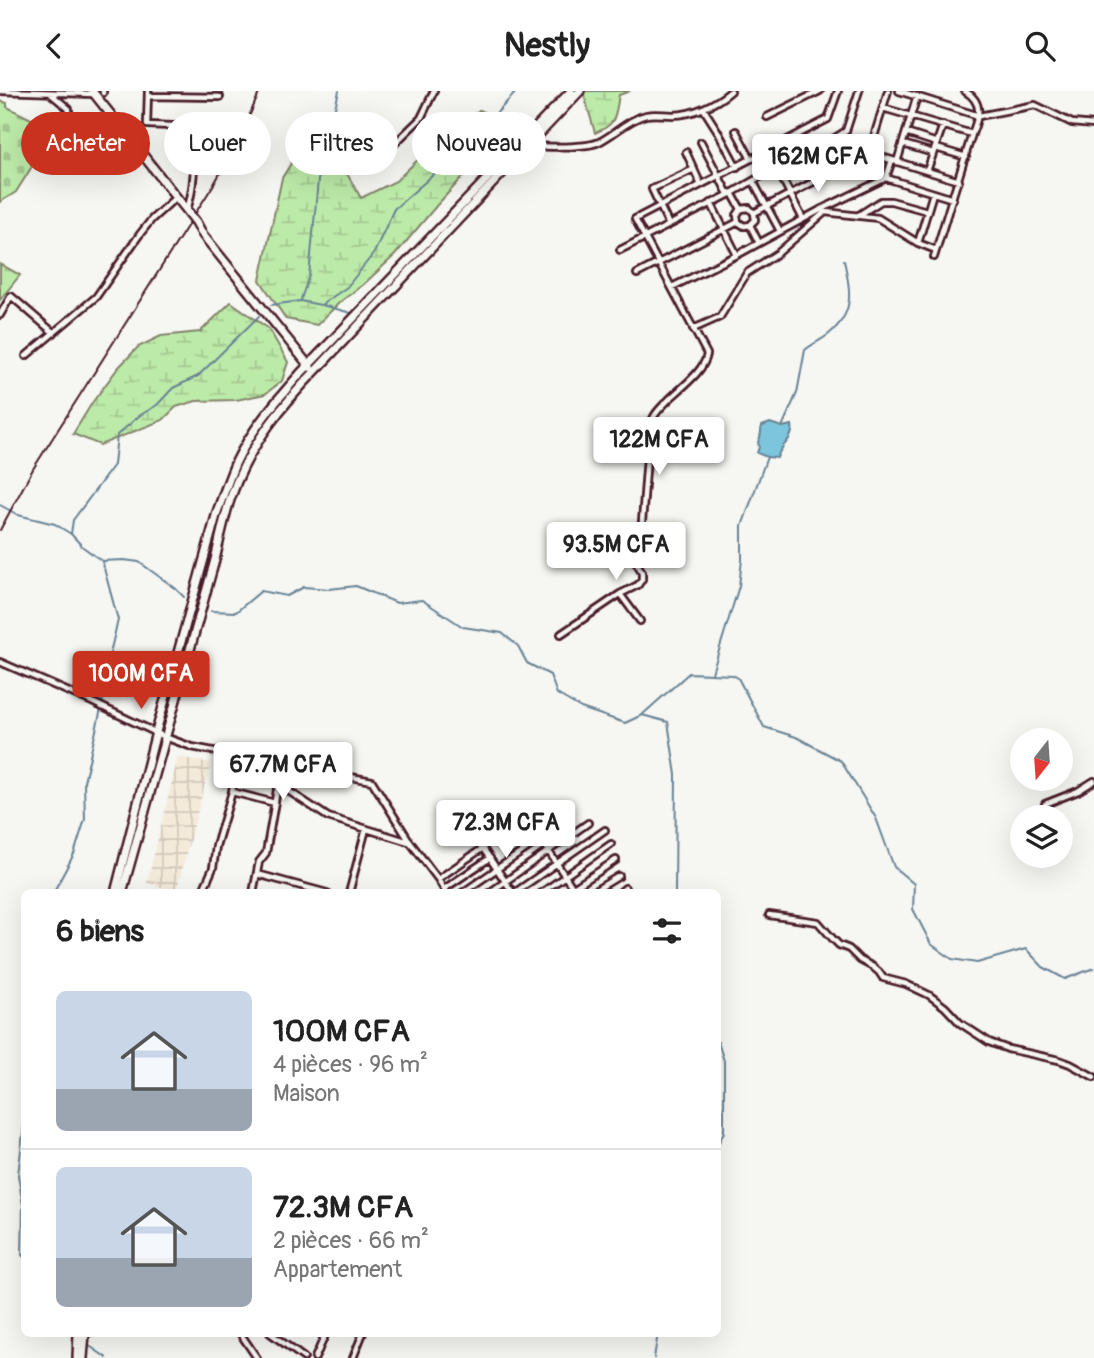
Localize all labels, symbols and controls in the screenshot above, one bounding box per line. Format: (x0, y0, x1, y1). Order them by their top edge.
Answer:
text: Nestly (504, 26, 590, 66)
icon: back (35, 27, 73, 65)
icon: search (1021, 27, 1059, 65)
chip: Acheter (21, 112, 150, 175)
chip: Louer (164, 112, 271, 175)
chip: Filtres (285, 112, 398, 175)
chip: Nouveau (412, 112, 546, 175)
pin: 162M CFA (746, 134, 890, 194)
text: 162M CFA (768, 142, 868, 171)
pin: 122M CFA (587, 417, 731, 477)
text: 122M CFA (609, 425, 709, 454)
pin: 93.5M CFA (536, 523, 696, 582)
text: 93.5M CFA (563, 530, 669, 559)
pin: 100M CFA (69, 651, 213, 711)
text: 100M CFA (89, 659, 193, 688)
north arrow (1010, 728, 1073, 791)
map controls (1010, 728, 1073, 868)
pin: 67.7M CFA (203, 743, 363, 802)
text: 67.7M CFA (229, 750, 337, 779)
pin: 72.3M CFA (426, 801, 586, 860)
button: layers (1010, 805, 1073, 868)
text: 72.3M CFA (452, 808, 560, 837)
icon: filters (648, 912, 686, 950)
text: 6 biens (56, 913, 144, 950)
text: 100M CFA (273, 1013, 410, 1050)
icon: home (112, 1019, 196, 1103)
text: 4 pièces · 96 m² (273, 1050, 428, 1079)
text: Maison (273, 1079, 340, 1108)
text: 72.3M CFA (273, 1189, 413, 1226)
icon: home (112, 1195, 196, 1279)
text: 2 pièces · 66 m² (273, 1226, 429, 1255)
text: Appartement (273, 1255, 402, 1284)

